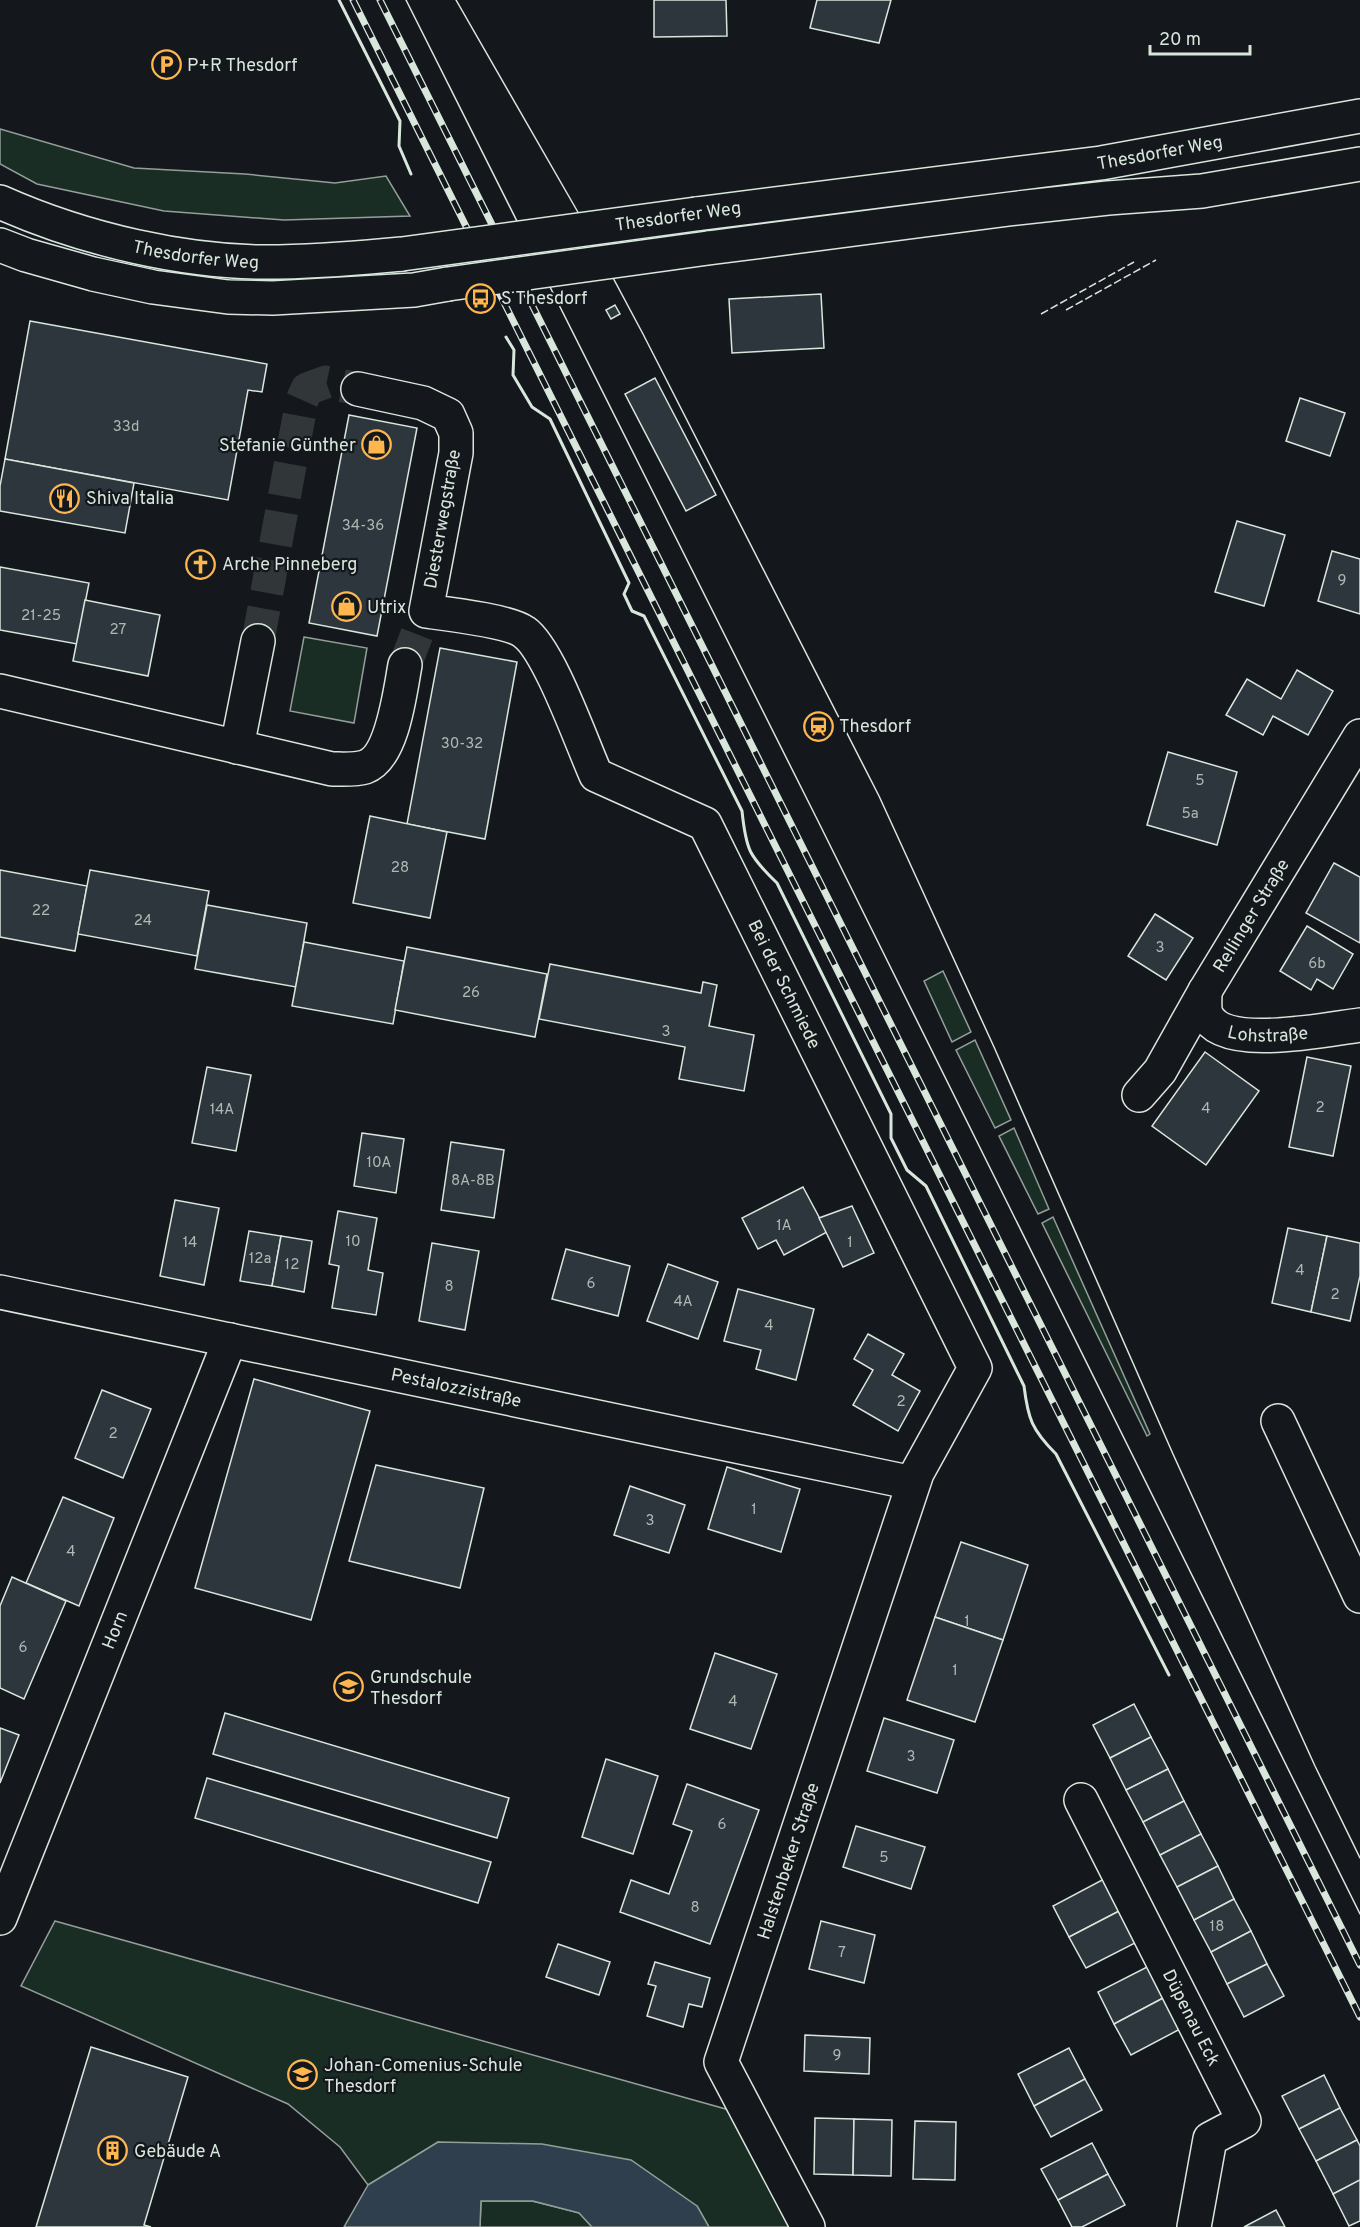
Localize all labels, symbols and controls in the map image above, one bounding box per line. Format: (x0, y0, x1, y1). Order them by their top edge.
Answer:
scale bar (1150, 18, 1250, 56)
text: 20 m (1159, 29, 1201, 52)
parking icon: P+R Thesdorf (150, 49, 182, 81)
place label: P+R Thesdorf (187, 55, 297, 78)
street label: Thesdorfer Weg (1095, 131, 1225, 176)
street label: Thesdorfer Weg (614, 197, 743, 238)
street label: Thesdorfer Weg (130, 236, 259, 275)
bus stop icon: S Thesdorf (464, 282, 496, 314)
place label: S Thesdorf (501, 288, 587, 311)
house number: 33d (113, 418, 139, 437)
shop icon: Stefanie Günther (361, 429, 393, 461)
place label: Stefanie Günther (219, 435, 356, 458)
street label: Diesterwegstraße (420, 448, 467, 591)
restaurant icon: Shiva Italia (49, 482, 81, 514)
place label: Shiva Italia (86, 488, 174, 511)
house number: 34-36 (342, 517, 384, 536)
church icon: Arche Pinneberg (185, 548, 217, 580)
place label: Arche Pinneberg (222, 554, 357, 577)
house number: 9 (1338, 572, 1346, 591)
shop icon: Utrix (330, 591, 362, 623)
place label: Utrix (367, 597, 406, 620)
house number: 21-25 (21, 607, 61, 626)
house number: 27 (110, 621, 127, 640)
station icon: Thesdorf (802, 710, 834, 742)
place label: Thesdorf (839, 716, 911, 739)
house number: 30-32 (441, 735, 483, 754)
house number: 5 (1195, 772, 1205, 791)
house number: 5a (1181, 805, 1199, 824)
street label: Rellinger Straße (1209, 855, 1296, 978)
house number: 28 (391, 859, 409, 878)
house number: 22 (32, 902, 50, 921)
house number: 24 (134, 912, 152, 931)
street label: Bei der Schmiede (741, 916, 825, 1053)
house number: 3 (1155, 939, 1165, 958)
house number: 6b (1308, 955, 1326, 974)
house number: 26 (462, 984, 480, 1003)
street label: Lohstraße (1225, 1022, 1309, 1049)
house number: 3 (661, 1023, 671, 1042)
house number: 2 (1315, 1099, 1325, 1118)
house number: 4 (1201, 1100, 1211, 1119)
house number: 14A (210, 1101, 234, 1120)
house number: 10A (367, 1154, 391, 1173)
house number: 8A-8B (451, 1172, 495, 1191)
house number: 1A (776, 1217, 792, 1236)
house number: 10 (345, 1233, 361, 1252)
house number: 14 (183, 1234, 197, 1253)
house number: 1 (847, 1234, 853, 1253)
house number: 12a (249, 1250, 271, 1269)
house number: 12 (285, 1256, 299, 1275)
house number: 4 (1295, 1262, 1305, 1281)
house number: 6 (587, 1275, 596, 1294)
house number: 8 (444, 1278, 454, 1297)
house number: 2 (1330, 1286, 1340, 1305)
house number: 4A (673, 1293, 693, 1312)
house number: 4 (764, 1317, 774, 1336)
street label: Pestalozzistraße (388, 1364, 523, 1414)
house number: 2 (896, 1393, 906, 1412)
house number: 2 (108, 1425, 118, 1444)
house number: 1 (751, 1501, 757, 1520)
house number: 3 (645, 1512, 655, 1531)
house number: 4 (66, 1543, 76, 1562)
street label: Horn (98, 1608, 134, 1653)
house number: 1 (964, 1613, 970, 1632)
house number: 6 (19, 1639, 28, 1658)
house number: 1 (952, 1662, 958, 1681)
place label: Grundschule Thesdorf (370, 1667, 472, 1711)
school or university icon: Grundschule Thesdorf (333, 1671, 365, 1703)
house number: 4 (728, 1693, 738, 1712)
house number: 3 (906, 1748, 916, 1767)
street label: Halstenbeker Straße (753, 1780, 826, 1943)
house number: 6 (718, 1816, 727, 1835)
house number: 5 (879, 1849, 889, 1868)
house number: 8 (690, 1899, 700, 1918)
house number: 18 (1210, 1918, 1224, 1937)
house number: 7 (838, 1944, 846, 1963)
street label: Düpenau Eck (1156, 1966, 1224, 2071)
house number: 9 (833, 2047, 841, 2066)
place label: Johan-Comenius-Schule Thesdorf (324, 2055, 523, 2099)
school or university icon: Johan-Comenius-Schule Thesdorf (287, 2059, 319, 2091)
building icon: Gebäude A (97, 2135, 129, 2167)
place label: Gebäude A (134, 2141, 221, 2164)

